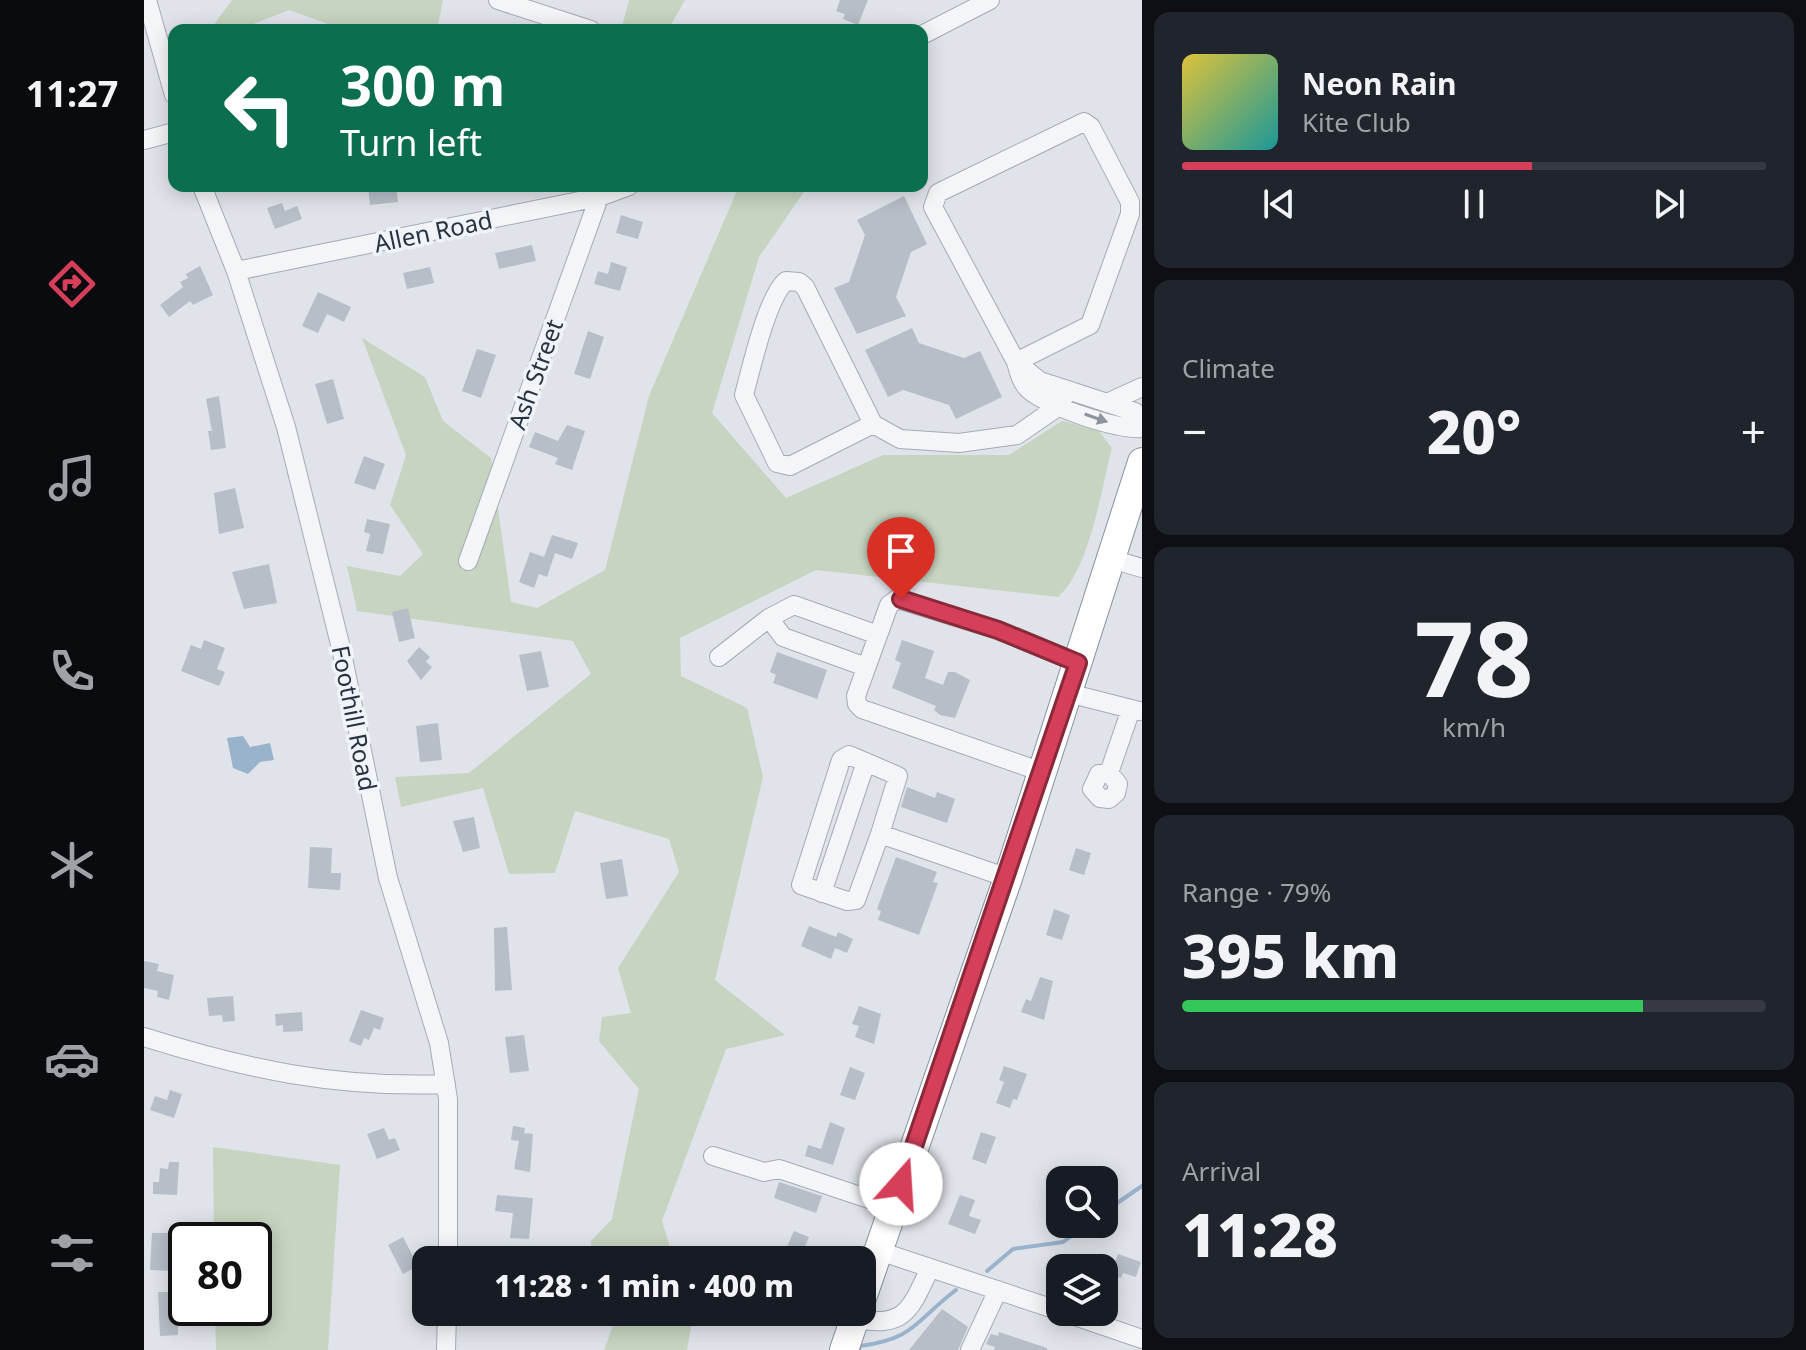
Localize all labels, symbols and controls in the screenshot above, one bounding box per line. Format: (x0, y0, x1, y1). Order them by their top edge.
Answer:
text: 300 m (340, 46, 505, 122)
icon: left (208, 56, 312, 160)
text: Neon Rain (1302, 63, 1456, 104)
text: 11:27 (26, 69, 118, 118)
text: Kite Club (1302, 104, 1411, 140)
text: Turn left (340, 118, 482, 167)
icon: previous (1257, 182, 1301, 226)
icon: pause (1452, 182, 1496, 226)
icon: next (1647, 182, 1691, 226)
street label: Allen Road (371, 202, 495, 260)
icon: directions (44, 256, 100, 312)
street label: Ash Street (500, 314, 570, 434)
text: Climate (1182, 350, 1275, 386)
text: 20° (1427, 390, 1521, 472)
text: − (1182, 401, 1207, 461)
text: + (1741, 401, 1766, 461)
one-way arrow (1084, 412, 1108, 425)
icon: music (44, 450, 100, 506)
pin (867, 517, 935, 599)
icon: arrive (879, 529, 923, 573)
text: 78 (1415, 586, 1533, 727)
street label: Foothill Road (325, 642, 385, 794)
icon: phone (44, 643, 100, 699)
text: km/h (1442, 709, 1506, 745)
icon: climate (44, 837, 100, 893)
text: Range · 79% (1182, 874, 1331, 910)
text: 395 km (1182, 914, 1399, 996)
icon: car (44, 1031, 100, 1087)
position arrow (859, 1142, 943, 1226)
text: Arrival (1182, 1153, 1261, 1189)
map controls (1046, 1166, 1118, 1326)
button: search (1046, 1166, 1118, 1238)
text: 11:28 (1182, 1193, 1338, 1275)
speed limit sign: 80 (168, 1222, 272, 1326)
icon: filters (44, 1225, 100, 1281)
button: layers (1046, 1254, 1118, 1326)
text: 11:28 · 1 min · 400 m (494, 1265, 794, 1306)

